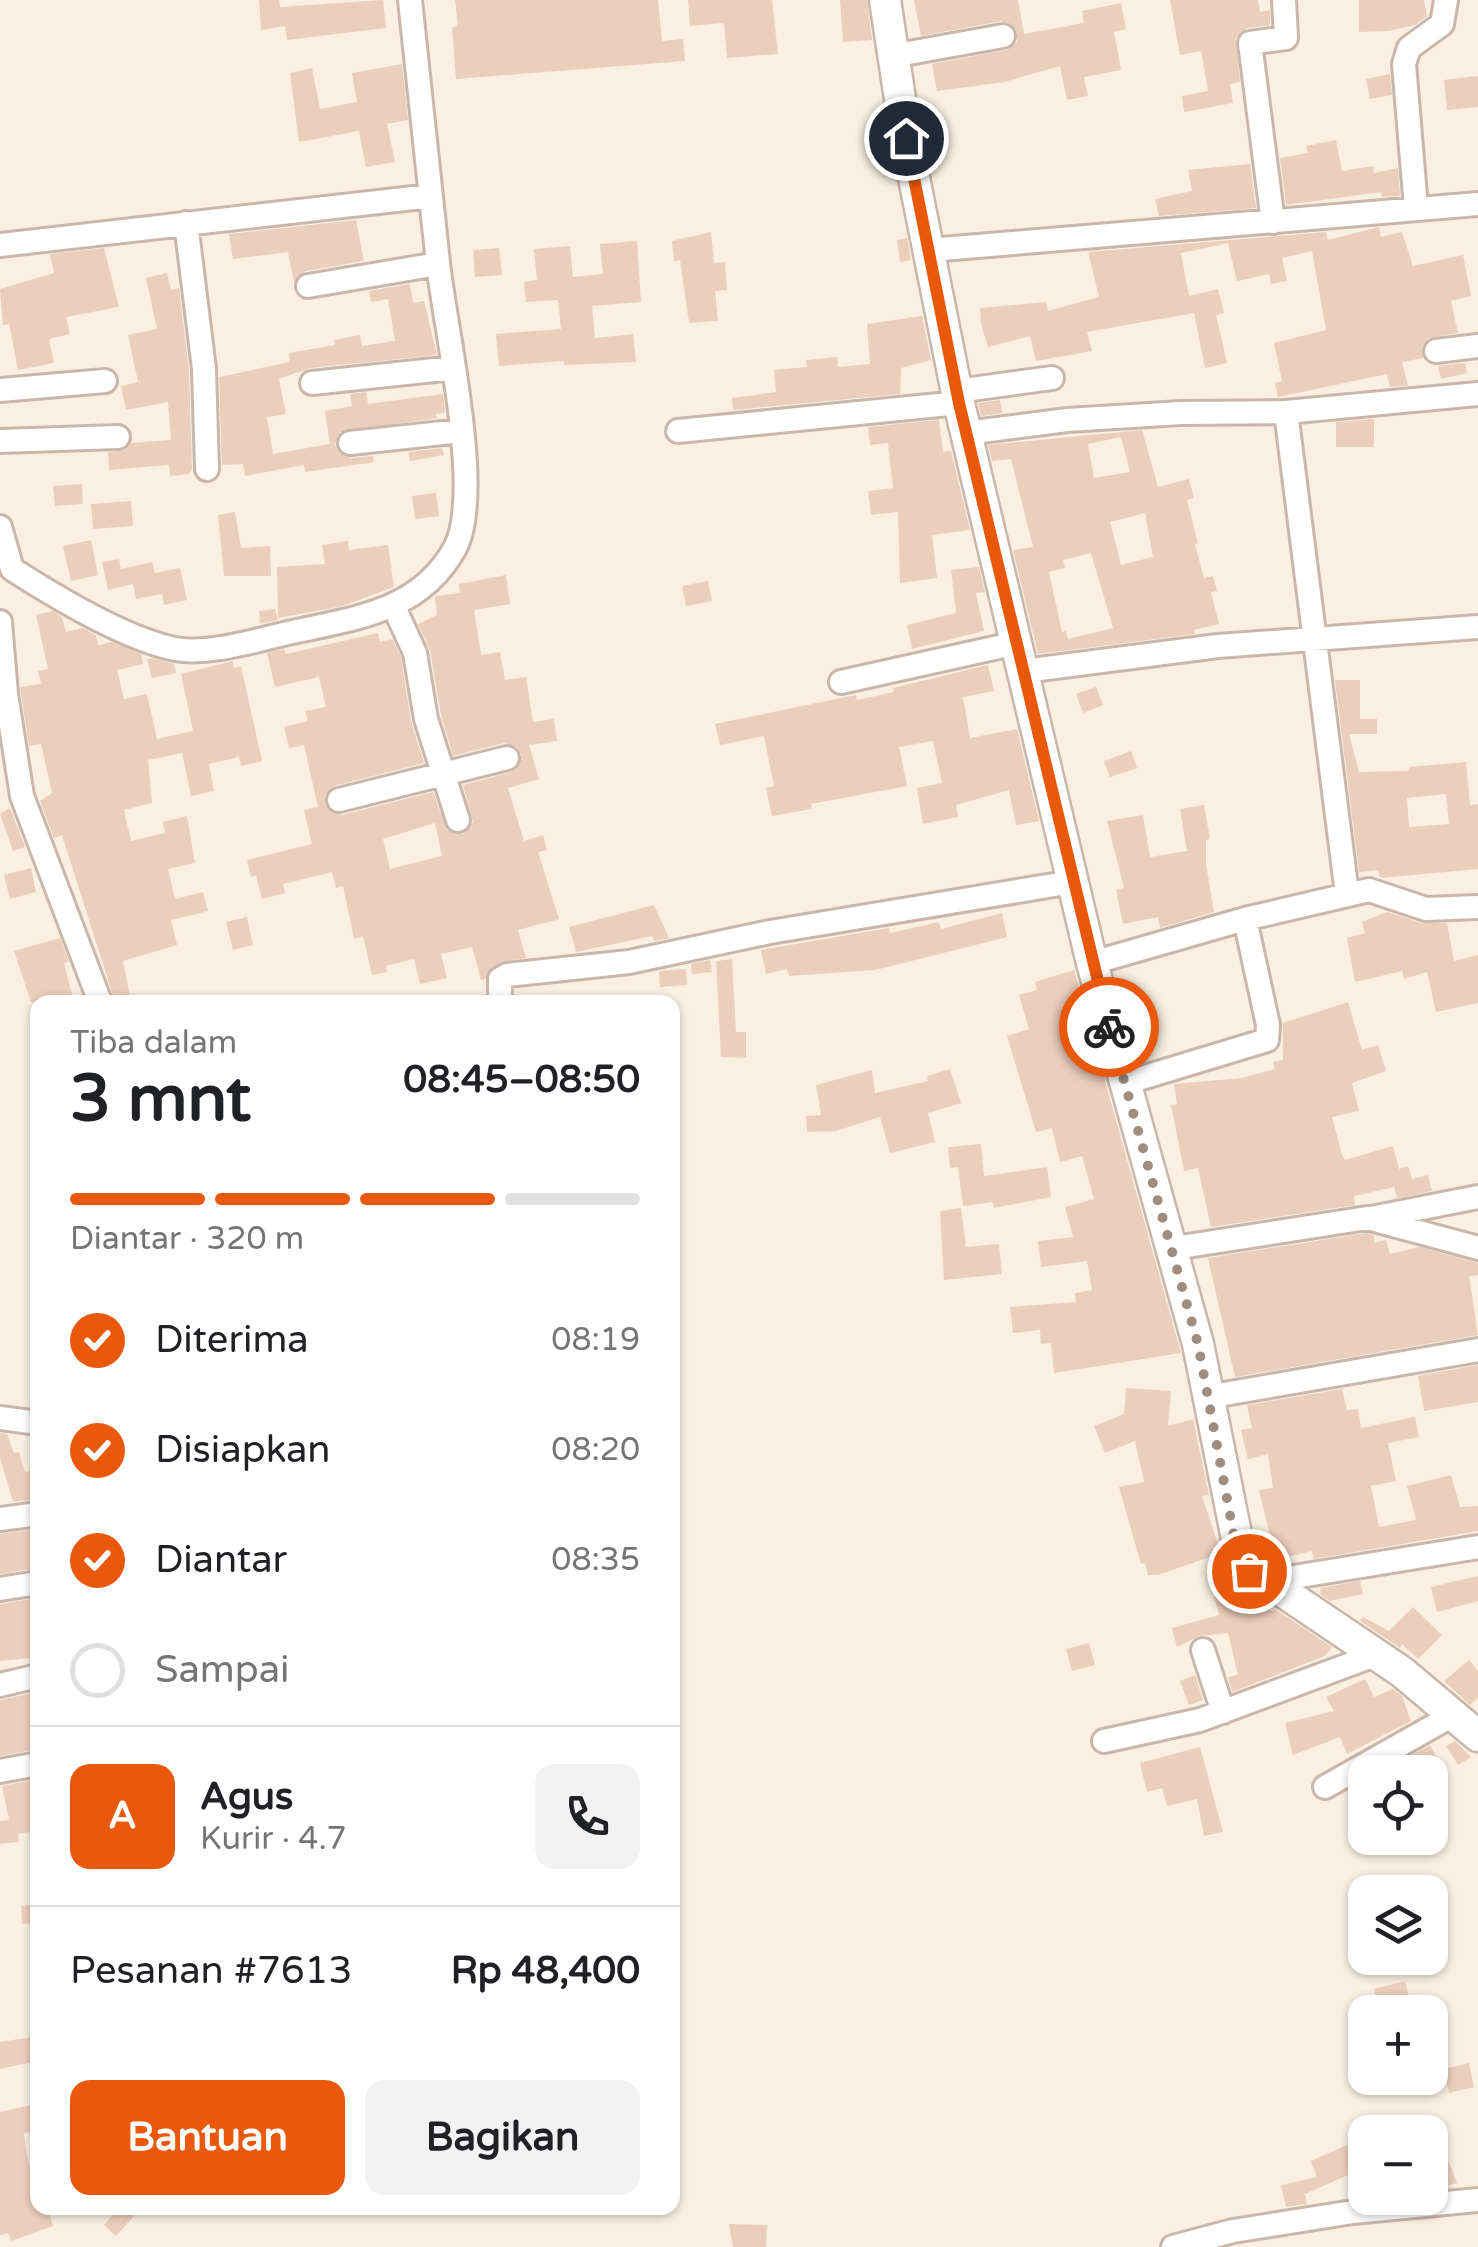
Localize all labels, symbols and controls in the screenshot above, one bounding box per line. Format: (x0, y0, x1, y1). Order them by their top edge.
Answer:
pin (864, 96, 949, 181)
icon: home (879, 111, 934, 166)
courier (1059, 977, 1159, 1077)
icon: bike (1082, 1000, 1137, 1055)
text: Tiba dalam (70, 1024, 237, 1062)
text: 08:45–08:50 (403, 1057, 640, 1103)
text: 3 mnt (70, 1060, 251, 1139)
text: Diantar · 320 m (70, 1220, 304, 1258)
icon: check (70, 1313, 125, 1368)
text: Diterima (155, 1317, 309, 1363)
text: 08:19 (551, 1321, 640, 1359)
icon: check (70, 1423, 125, 1478)
text: Disiapkan (155, 1427, 331, 1473)
text: 08:20 (551, 1431, 640, 1469)
pin (1207, 1529, 1292, 1614)
icon: check (70, 1533, 125, 1588)
text: Diantar (155, 1537, 287, 1583)
text: 08:35 (551, 1541, 640, 1579)
icon: bag (1222, 1544, 1277, 1599)
text: Sampai (155, 1647, 289, 1693)
map controls (1348, 1755, 1448, 2215)
button: locate (1348, 1755, 1448, 1855)
button: phone (535, 1764, 640, 1869)
text: Agus (200, 1774, 293, 1820)
text: A (108, 1793, 137, 1839)
text: Kurir · 4.7 (200, 1820, 347, 1858)
button: layers (1348, 1875, 1448, 1975)
text: Pesanan #7613 (70, 1948, 352, 1994)
text: Rp 48,400 (451, 1948, 640, 1994)
button: + (1348, 1995, 1448, 2095)
button: Bantuan (70, 2080, 345, 2195)
button: Bagikan (365, 2080, 640, 2195)
button: − (1348, 2115, 1448, 2215)

